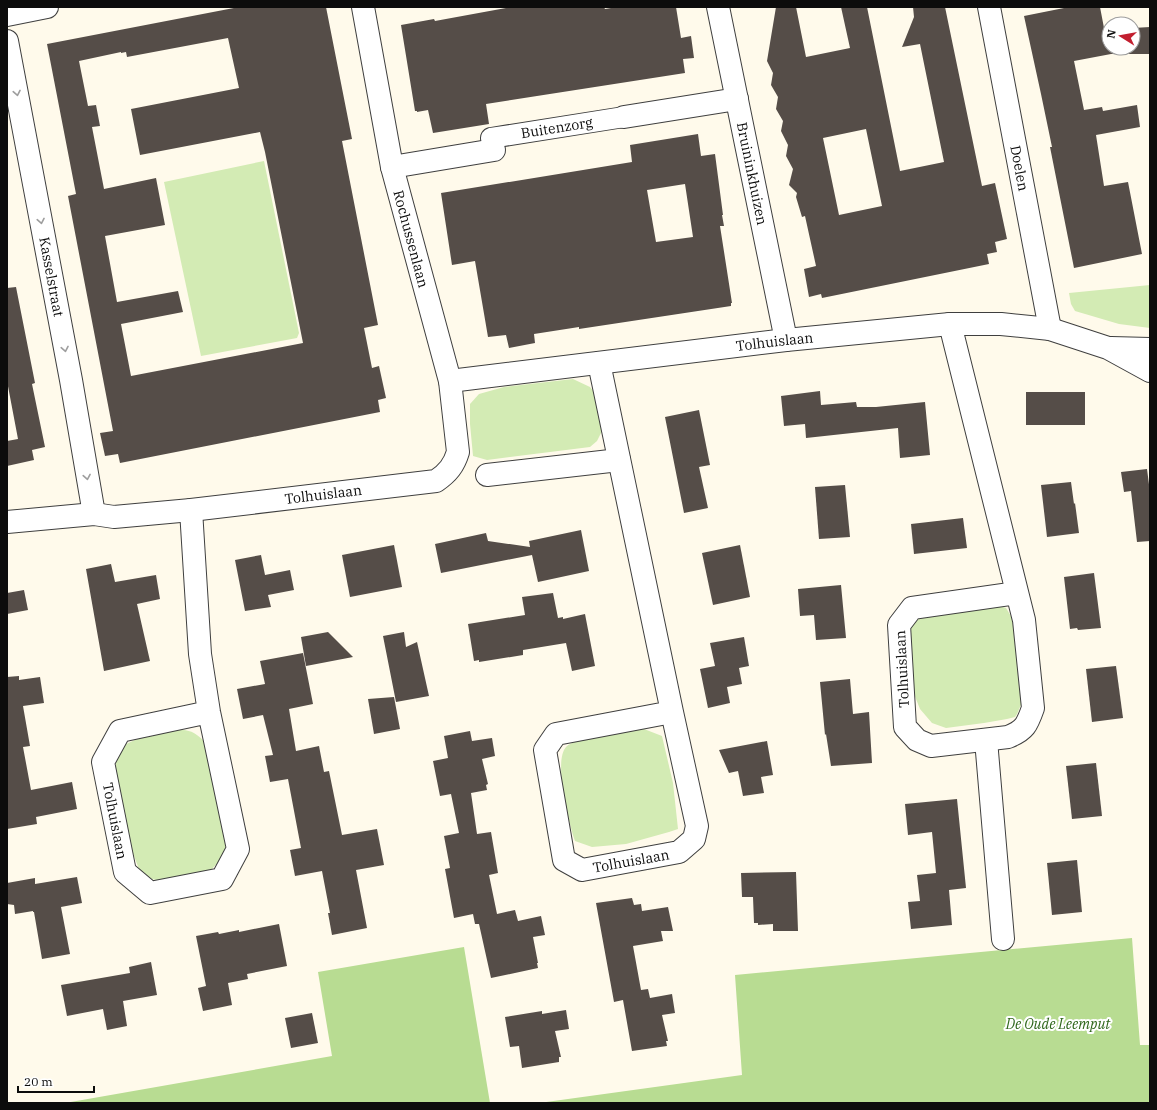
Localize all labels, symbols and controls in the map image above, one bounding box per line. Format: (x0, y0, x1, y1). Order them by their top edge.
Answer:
north arrow (1101, 16, 1141, 56)
text: N (1103, 28, 1119, 40)
one-way arrow (12, 90, 20, 96)
street label: Buitenzorg (520, 113, 594, 142)
street label: Bruininkhuizen (733, 120, 771, 227)
street label: Doelen (1006, 144, 1033, 193)
street label: Rochussenlaan (389, 188, 433, 290)
one-way arrow (36, 218, 44, 224)
street label: Kasselstraat (35, 236, 68, 318)
street label: Tolhuislaan (735, 328, 814, 355)
one-way arrow (60, 346, 68, 352)
one-way arrow (83, 474, 91, 480)
street label: Tolhuislaan (283, 481, 363, 508)
street label: Tolhuislaan (891, 630, 913, 708)
street label: Tolhuislaan (99, 781, 131, 861)
street label: Tolhuislaan (591, 845, 671, 877)
park label: De Oude Leemput (1005, 1015, 1111, 1033)
scale bar (18, 1068, 94, 1094)
text: 20 m (24, 1074, 53, 1089)

